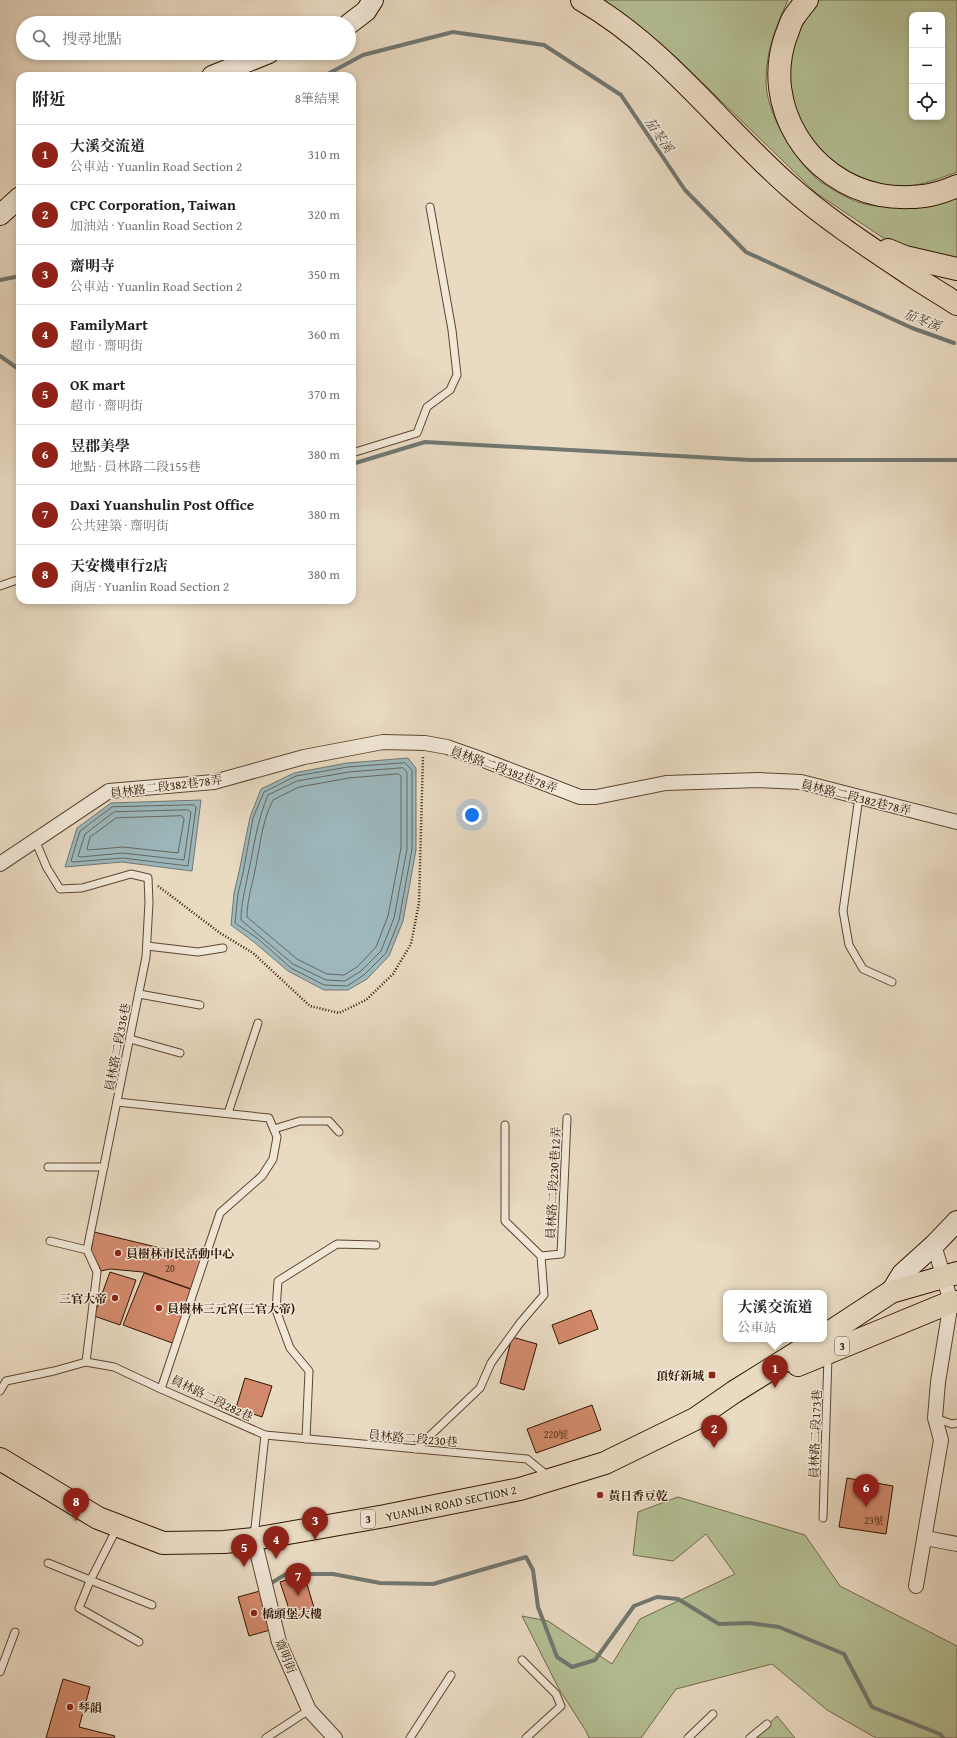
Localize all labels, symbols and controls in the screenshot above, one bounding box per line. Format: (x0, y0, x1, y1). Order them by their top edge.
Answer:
map controls (909, 12, 945, 120)
button: + (909, 12, 945, 48)
search box (16, 16, 356, 60)
icon: search (30, 27, 52, 49)
text: 搜尋地點 (62, 28, 122, 49)
button: − (909, 48, 945, 84)
button: locate (909, 84, 945, 120)
text: 附近 (32, 86, 66, 111)
text: 8筆結果 (295, 89, 340, 108)
water label: 茄苳溪 (640, 114, 679, 158)
text: 大溪交流道 (70, 135, 145, 156)
text: 1 (42, 145, 48, 164)
text: 310 m (308, 145, 340, 164)
text: 公車站 · Yuanlin Road Section 2 (70, 157, 242, 176)
text: CPC Corporation, Taiwan (70, 194, 236, 215)
text: 2 (42, 205, 48, 224)
text: 320 m (308, 205, 340, 224)
text: 加油站 · Yuanlin Road Section 2 (70, 216, 242, 235)
text: 齋明寺 (70, 255, 115, 276)
text: 3 (42, 265, 48, 284)
text: 350 m (308, 265, 340, 284)
text: 公車站 · Yuanlin Road Section 2 (70, 277, 242, 296)
water label: 茄苳溪 (900, 304, 945, 337)
text: FamilyMart (70, 314, 148, 335)
text: 4 (42, 325, 48, 344)
text: 360 m (308, 325, 340, 344)
text: 超市 · 齋明街 (70, 336, 143, 355)
text: OK mart (70, 374, 125, 395)
text: 5 (42, 385, 48, 404)
text: 370 m (308, 385, 340, 404)
text: 超市 · 齋明街 (70, 396, 143, 415)
text: 昱郡美學 (70, 435, 130, 456)
text: 6 (42, 445, 48, 464)
text: 380 m (308, 445, 340, 464)
text: 地點 · 員林路二段155巷 (70, 457, 201, 476)
text: Daxi Yuanshulin Post Office (70, 494, 254, 515)
text: 7 (42, 505, 48, 524)
text: 380 m (308, 505, 340, 524)
text: 公共建築 · 齋明街 (70, 516, 169, 535)
text: 天安機車行2店 (70, 555, 168, 576)
text: 8 (42, 565, 48, 584)
text: 380 m (308, 565, 340, 584)
text: 商店 · Yuanlin Road Section 2 (70, 577, 229, 596)
street label: 員林路二段382巷78弄 (448, 742, 560, 796)
street label: 員林路二段382巷78弄 (109, 771, 223, 801)
street label: 員林路二段382巷78弄 (799, 775, 913, 819)
your location (462, 805, 482, 825)
street label: 員林路二段336巷 (100, 1002, 134, 1092)
street label: 員林路二段230巷12弄 (542, 1126, 564, 1240)
place label: 員樹林市民活動中心 (126, 1245, 234, 1262)
marker: 員樹林市民活動中心 (113, 1248, 123, 1258)
house number: 20 (165, 1261, 175, 1276)
place label: 三官大帝 (59, 1290, 107, 1307)
popup (723, 1290, 827, 1342)
marker: 三官大帝 (110, 1293, 120, 1303)
text: 大溪交流道 (737, 1296, 813, 1317)
place label: 員樹林三元宮(三官大帝) (167, 1300, 295, 1317)
marker: 員樹林三元宮(三官大帝) (154, 1303, 164, 1313)
text: 公車站 (737, 1318, 777, 1337)
road number: 3 (835, 1337, 849, 1355)
pin: 1 (762, 1355, 788, 1388)
place label: 頂好新城 (656, 1367, 704, 1384)
marker: 頂好新城 (707, 1370, 717, 1380)
street label: 員林路二段282巷 (168, 1371, 256, 1425)
street label: 員林路二段173巷 (805, 1389, 825, 1479)
pin: 2 (701, 1415, 727, 1448)
street label: 員林路二段230巷 (368, 1426, 458, 1450)
house number: 220號 (544, 1427, 568, 1442)
pin: 6 (853, 1474, 879, 1507)
street label: YUANLIN ROAD SECTION 2 (384, 1481, 518, 1525)
place label: 黃日香豆乾 (608, 1487, 668, 1504)
pin: 8 (63, 1488, 89, 1521)
marker: 黃日香豆乾 (595, 1490, 605, 1500)
pin: 3 (302, 1507, 328, 1540)
road number: 3 (361, 1510, 375, 1528)
house number: 23號 (864, 1513, 884, 1528)
pin: 4 (263, 1526, 289, 1559)
pin: 5 (231, 1534, 257, 1567)
pin: 7 (285, 1563, 311, 1596)
place label: 橋頭堡大樓 (262, 1605, 322, 1622)
marker: 橋頭堡大樓 (249, 1608, 259, 1618)
street label: 齋明街 (271, 1636, 301, 1677)
place label: 琴韻 (78, 1699, 102, 1716)
marker: 琴韻 (65, 1702, 75, 1712)

